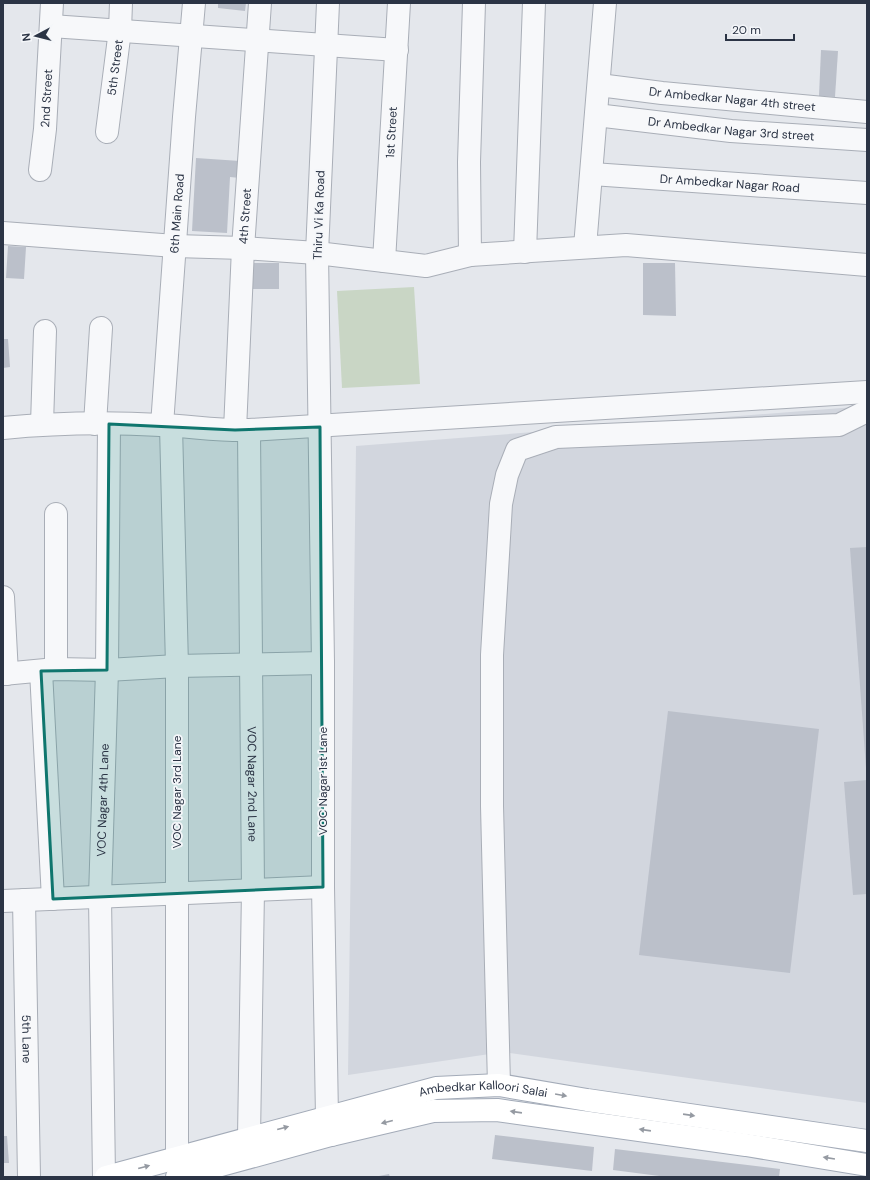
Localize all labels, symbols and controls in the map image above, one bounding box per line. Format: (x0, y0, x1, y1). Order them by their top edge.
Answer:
north arrow (16, 16, 56, 56)
scale bar (726, 16, 794, 42)
text: 20 m (732, 22, 761, 38)
text: N (19, 32, 34, 42)
street label: 5th Street (104, 38, 127, 96)
street label: 2nd Street (37, 68, 56, 128)
street label: Dr Ambedkar Nagar 4th street (648, 83, 817, 115)
street label: 1st Street (382, 106, 401, 158)
street label: Dr Ambedkar Nagar 3rd street (647, 113, 815, 145)
street label: Thiru Vi Ka Road (309, 170, 329, 260)
street label: Dr Ambedkar Nagar Road (659, 171, 800, 196)
street label: 6th Main Road (166, 173, 188, 254)
street label: 4th Street (235, 187, 255, 245)
street label: VOC Nagar 2nd Lane (244, 726, 261, 842)
street label: VOC Nagar 1st Lane (315, 727, 331, 835)
street label: VOC Nagar 3rd Lane (169, 735, 185, 849)
street label: VOC Nagar 4th Lane (93, 743, 113, 857)
street label: 5th Lane (18, 1014, 35, 1064)
street label: Ambedkar Kalloori Salai (417, 1077, 549, 1101)
one-way arrow (554, 1092, 567, 1098)
one-way arrow (510, 1109, 522, 1115)
one-way arrow (683, 1112, 695, 1118)
one-way arrow (381, 1119, 394, 1125)
one-way arrow (276, 1125, 289, 1131)
one-way arrow (639, 1127, 651, 1133)
one-way arrow (822, 1155, 835, 1161)
one-way arrow (138, 1164, 150, 1170)

